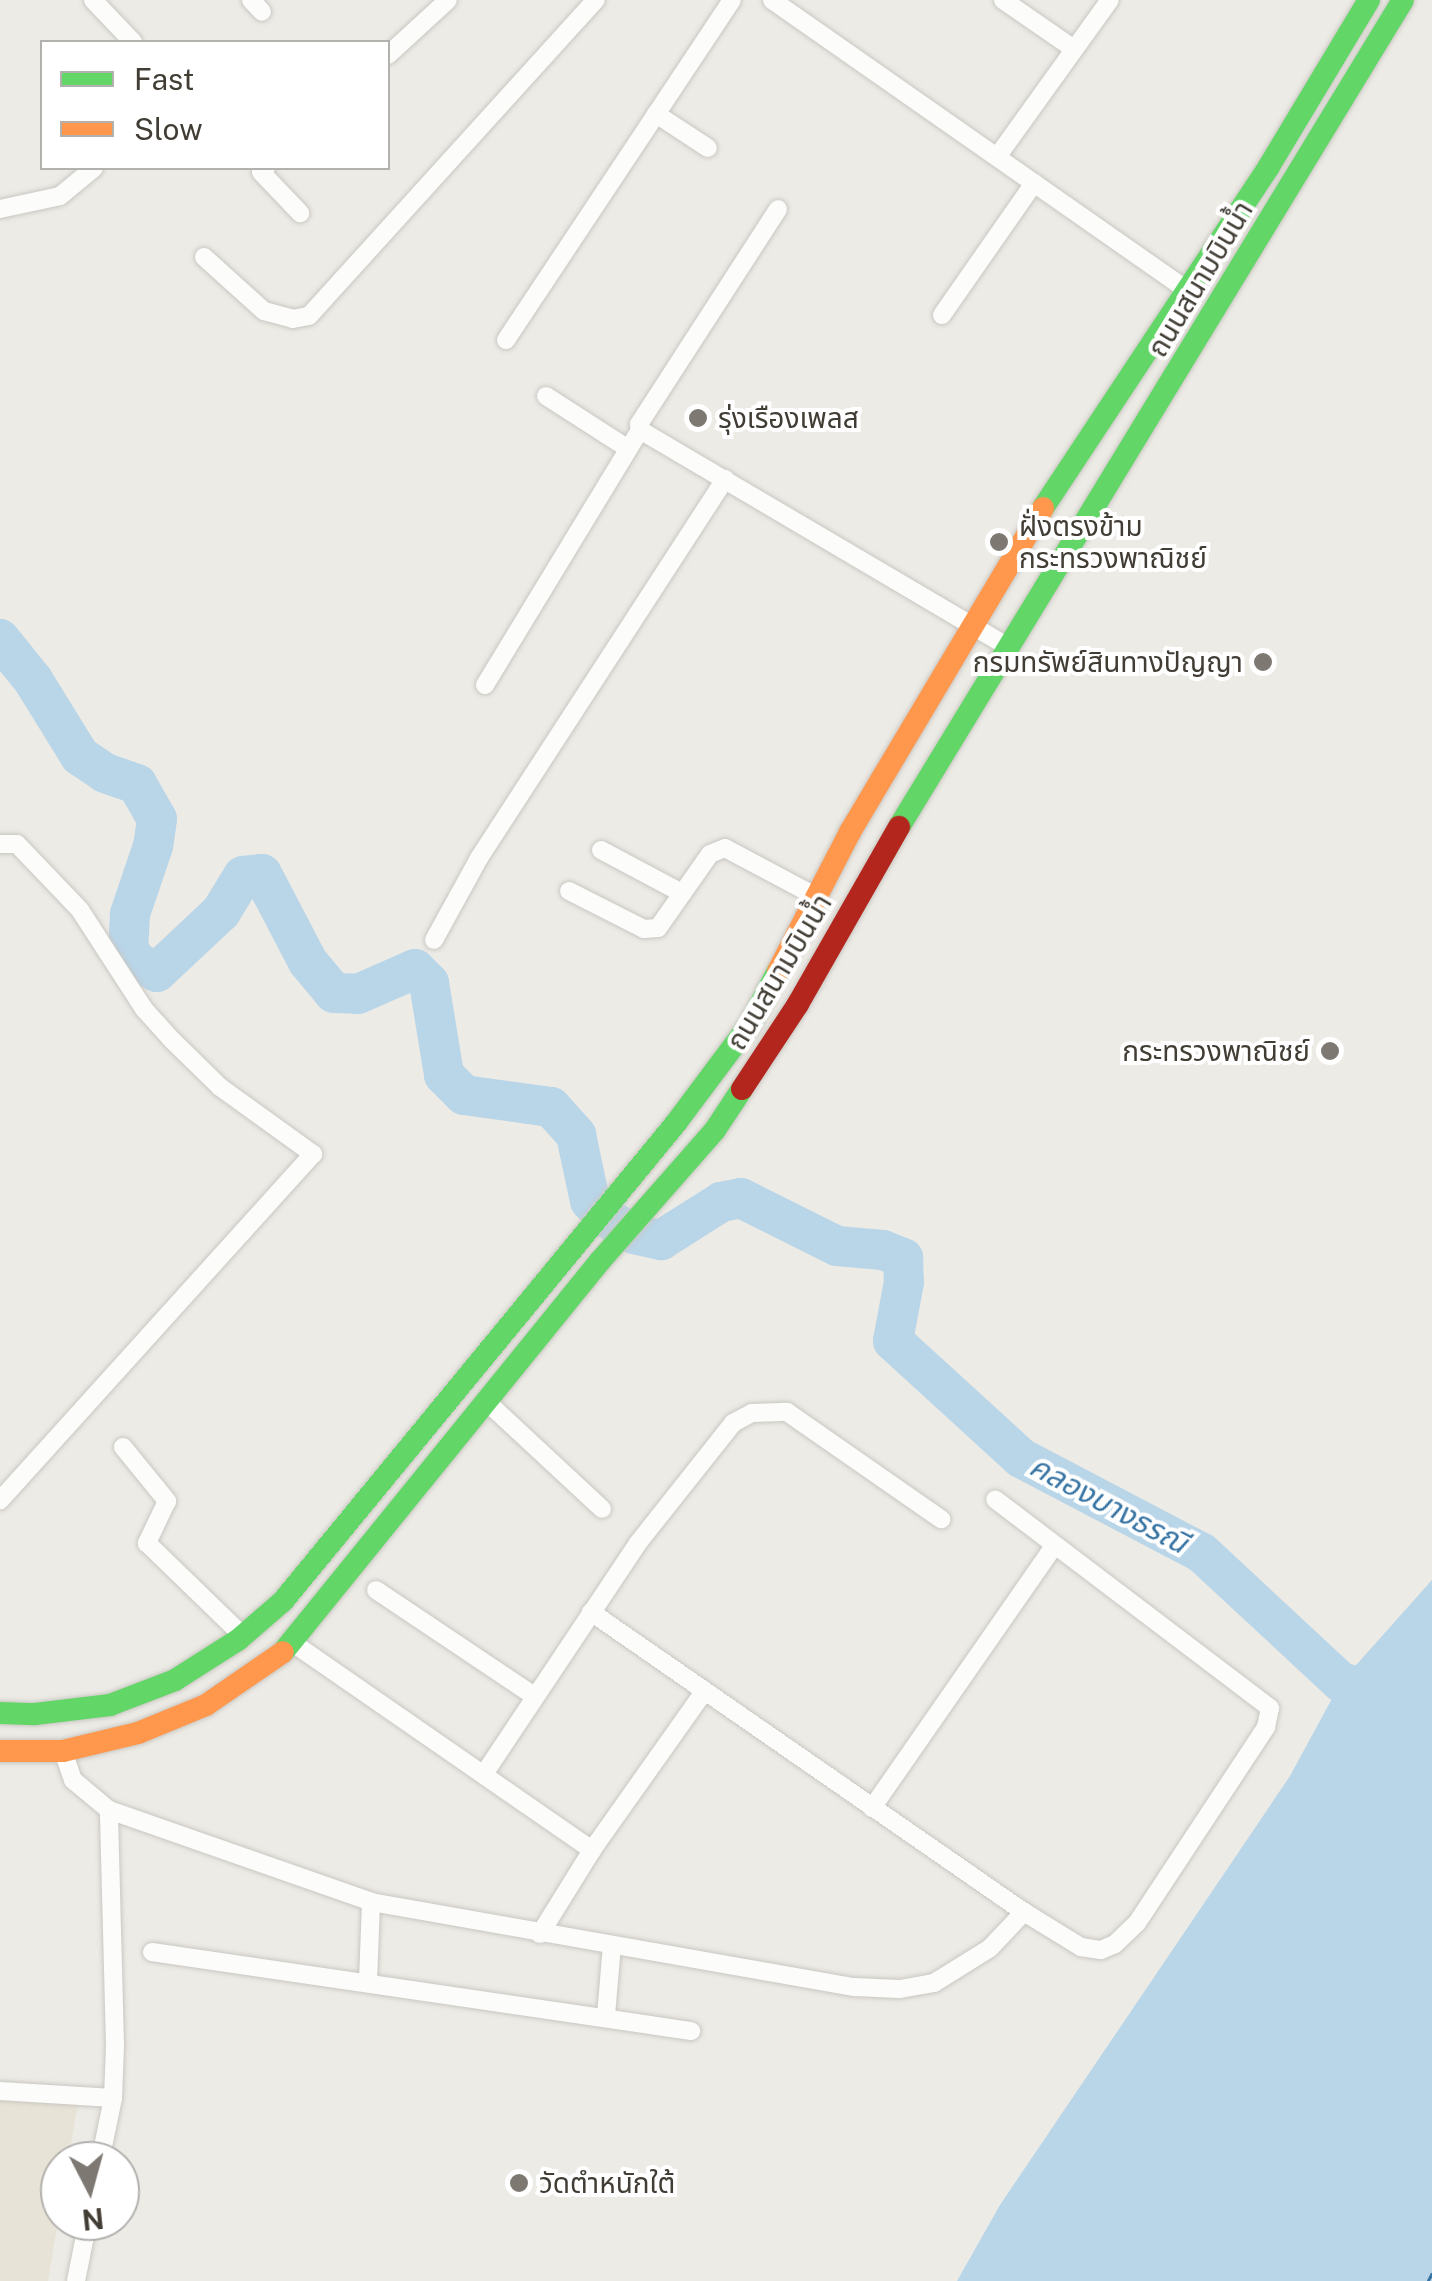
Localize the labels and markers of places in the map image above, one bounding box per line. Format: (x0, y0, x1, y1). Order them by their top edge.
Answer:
place label: รุ่งเรืองเพลส (718, 401, 859, 435)
marker: รุ่งเรืองเพลส (687, 407, 709, 429)
place label: ฝั่งตรงข้าม กระทรวงพาณิชย์ (1019, 509, 1207, 575)
marker: ฝั่งตรงข้าม กระทรวงพาณิชย์ (988, 531, 1010, 553)
place label: กรมทรัพย์สินทางปัญญา (973, 645, 1243, 679)
marker: กรมทรัพย์สินทางปัญญา (1252, 651, 1274, 673)
place label: กระทรวงพาณิชย์ (1122, 1034, 1310, 1068)
marker: กระทรวงพาณิชย์ (1319, 1040, 1341, 1062)
place label: วัดตำหนักใต้ (539, 2166, 675, 2200)
marker: วัดตำหนักใต้ (508, 2172, 530, 2194)

